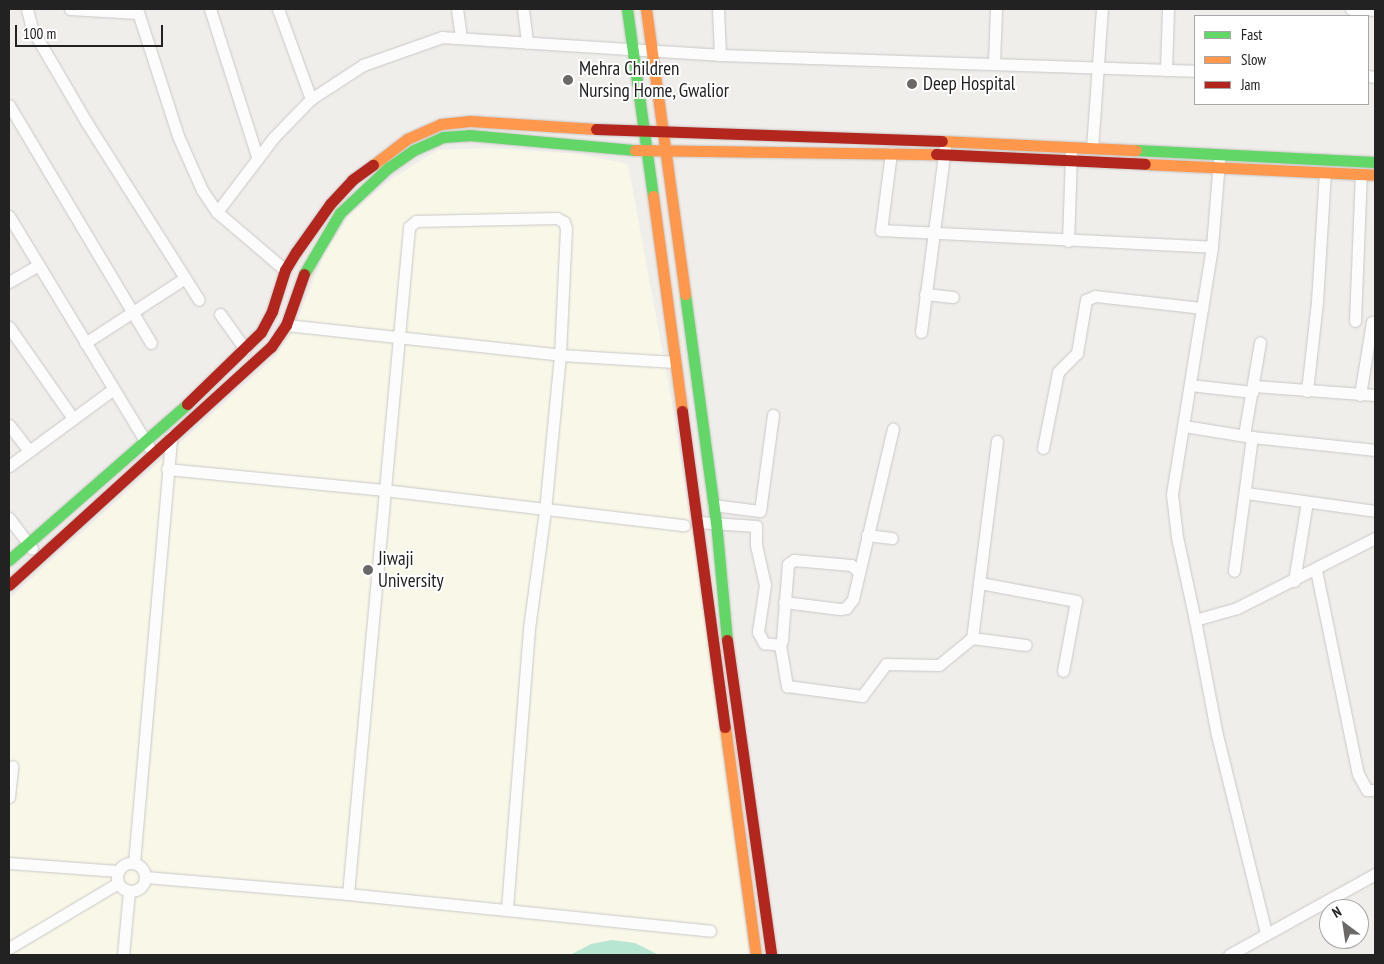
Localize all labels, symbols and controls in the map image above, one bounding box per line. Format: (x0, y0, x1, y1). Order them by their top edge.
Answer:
scale bar (18, 15, 165, 47)
legend (1194, 15, 1369, 105)
text: 100 m (23, 24, 56, 43)
text: Fast (1241, 25, 1262, 44)
text: Slow (1241, 50, 1266, 69)
place label: Mehra Children Nursing Home, Gwalior (579, 58, 730, 102)
marker: Mehra Children Nursing Home, Gwalior (561, 73, 575, 87)
place label: Deep Hospital (923, 73, 1015, 95)
text: Jam (1241, 75, 1260, 94)
marker: Deep Hospital (905, 77, 919, 91)
place label: Jiwaji University (378, 548, 444, 592)
marker: Jiwaji University (362, 564, 374, 576)
north arrow (1319, 899, 1369, 949)
text: N (1329, 902, 1345, 922)

